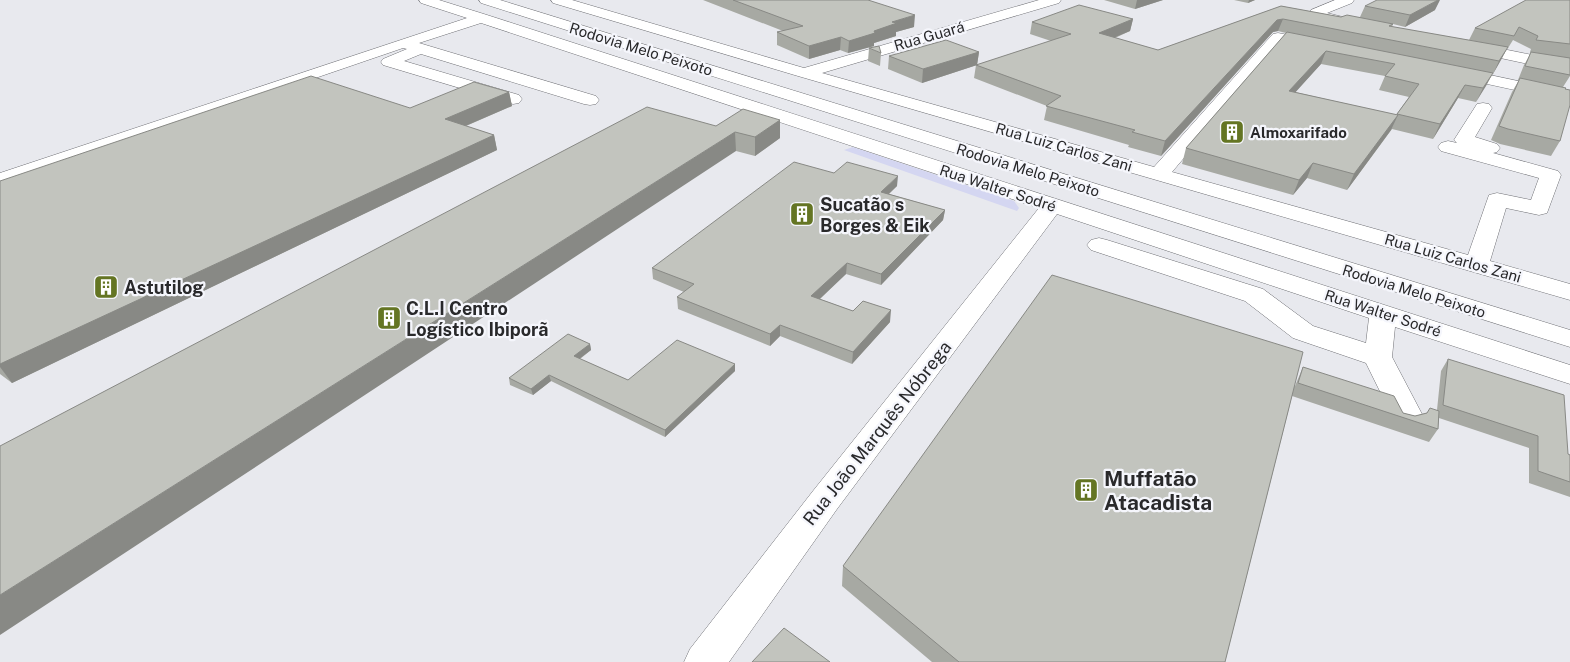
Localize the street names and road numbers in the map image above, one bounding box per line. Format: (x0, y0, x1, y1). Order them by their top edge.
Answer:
street label: Rua Guará (892, 18, 966, 54)
street label: Rodovia Melo Peixoto (567, 19, 715, 79)
street label: Rua Luiz Carlos Zani (994, 119, 1134, 175)
street label: Rodovia Melo Peixoto (954, 140, 1102, 200)
street label: Rua Walter Sodré (938, 161, 1058, 215)
street label: Rua Luiz Carlos Zani (1383, 230, 1523, 286)
street label: Rodovia Melo Peixoto (1340, 261, 1488, 321)
street label: Rua Walter Sodré (1323, 286, 1443, 340)
street label: Rua João Marquês Nóbrega (799, 337, 955, 529)

